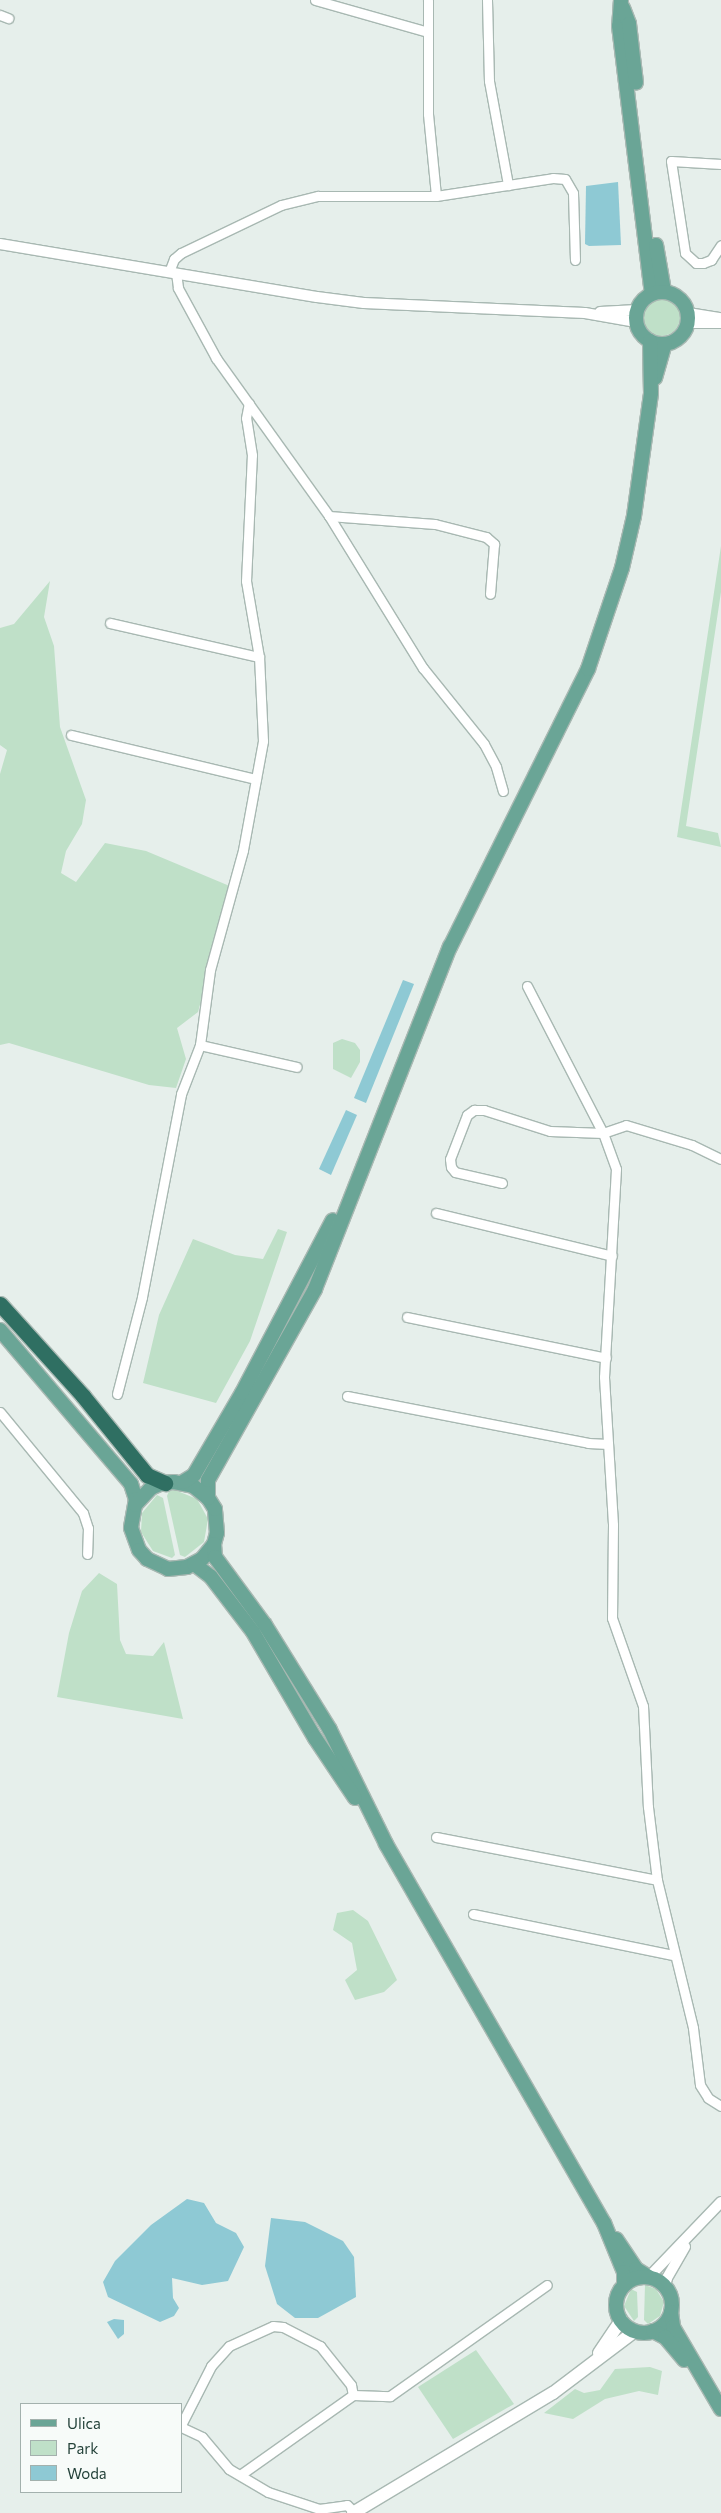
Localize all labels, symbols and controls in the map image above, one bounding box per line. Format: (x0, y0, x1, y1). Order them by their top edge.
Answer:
legend (20, 2403, 182, 2493)
text: Ulica (67, 2414, 101, 2432)
text: Park (67, 2439, 98, 2457)
text: Woda (67, 2464, 107, 2482)

